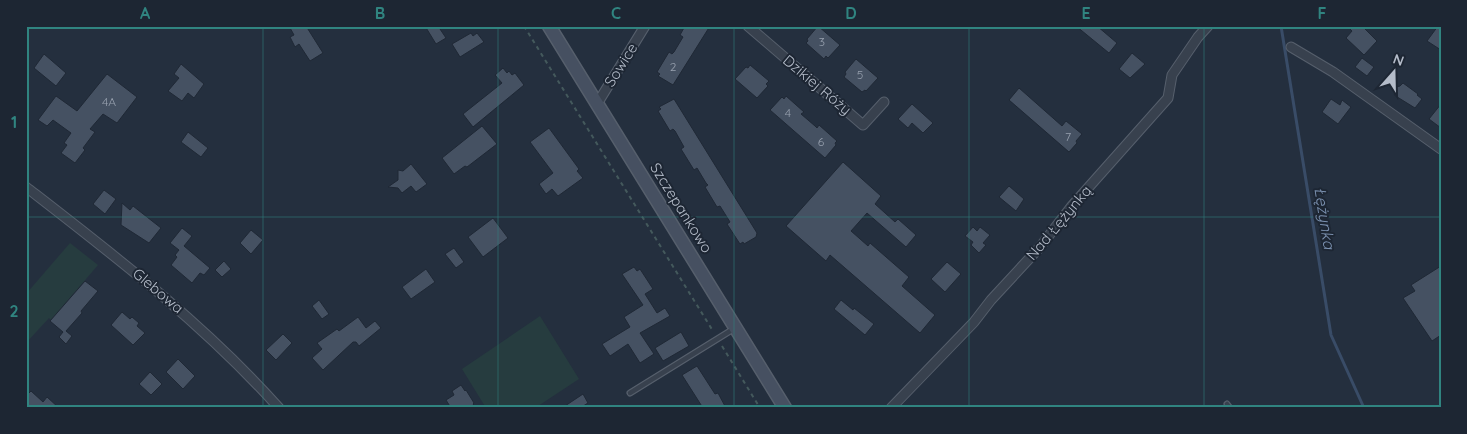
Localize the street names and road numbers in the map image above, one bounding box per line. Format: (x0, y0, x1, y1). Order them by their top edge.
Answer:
street label: Sowice (600, 39, 641, 90)
street label: Dzikiej Róży (779, 50, 856, 119)
street label: Szczepankowo (646, 159, 717, 256)
street label: Nad Łężynką (1022, 181, 1095, 264)
street label: Glebowa (129, 264, 188, 317)

